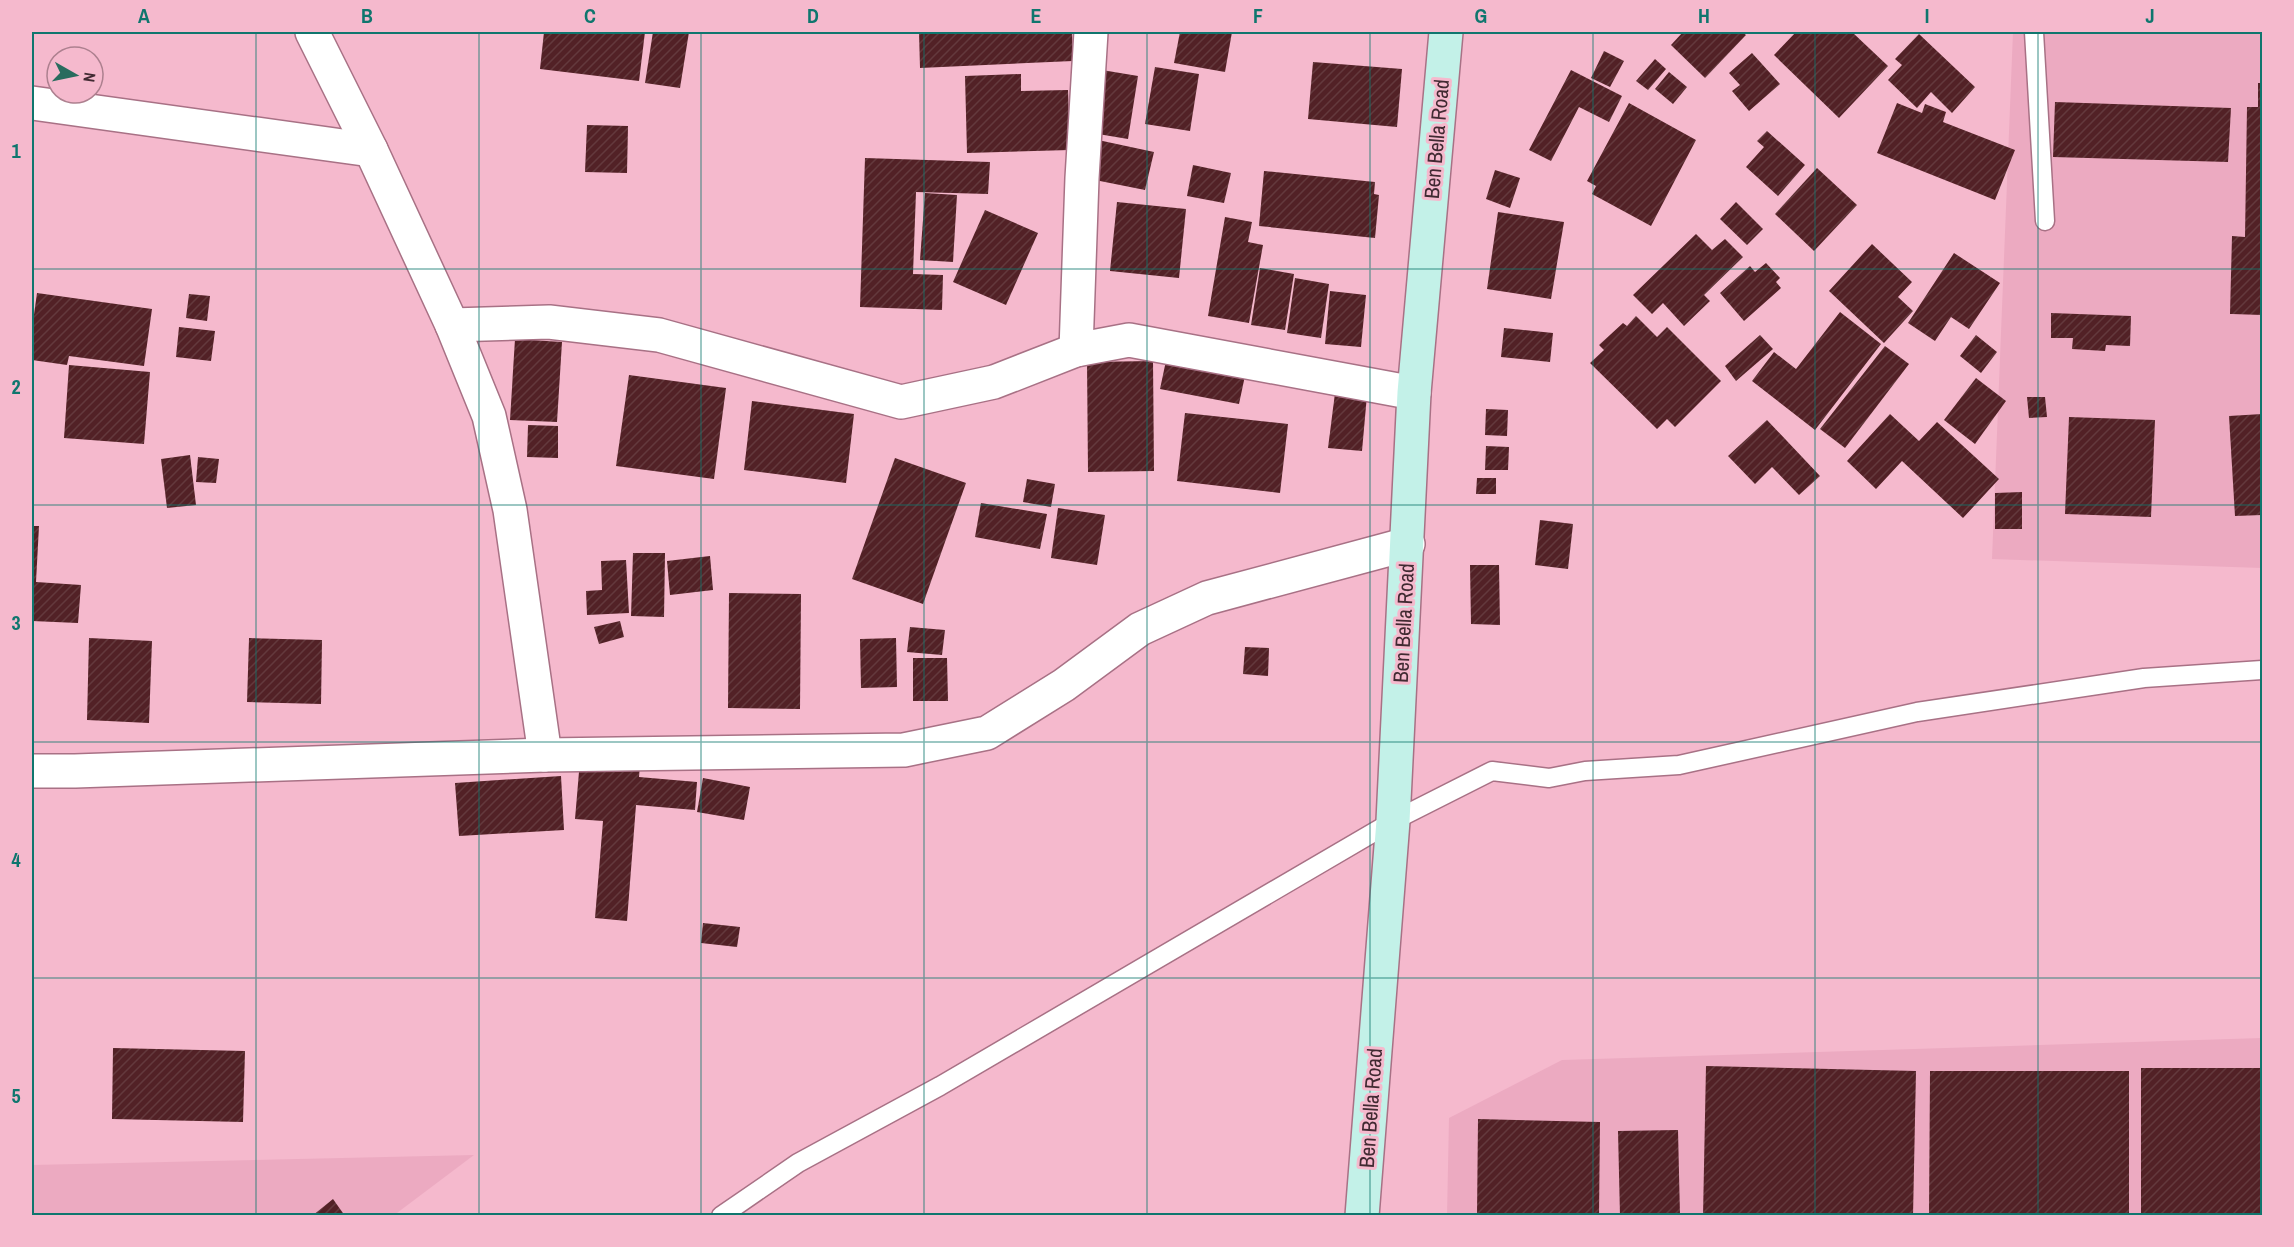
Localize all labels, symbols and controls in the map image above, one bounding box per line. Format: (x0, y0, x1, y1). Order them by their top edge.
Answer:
text: A (138, 2, 150, 29)
text: B (361, 2, 373, 29)
text: C (584, 2, 596, 29)
text: D (807, 2, 819, 29)
text: E (1031, 2, 1042, 29)
text: F (1253, 2, 1263, 29)
text: G (1475, 2, 1487, 29)
text: H (1698, 2, 1710, 29)
text: I (1925, 2, 1929, 29)
text: J (2145, 2, 2155, 29)
north arrow (45, 45, 105, 105)
text: N (78, 71, 101, 84)
street label: Ben Bella Road (1417, 78, 1456, 200)
text: 1 (11, 137, 21, 164)
text: 2 (11, 373, 21, 400)
street label: Ben Bella Road (1386, 562, 1421, 683)
text: 3 (11, 609, 21, 636)
text: 4 (11, 846, 21, 873)
street label: Ben Bella Road (1352, 1047, 1389, 1169)
text: 5 (11, 1082, 21, 1109)

